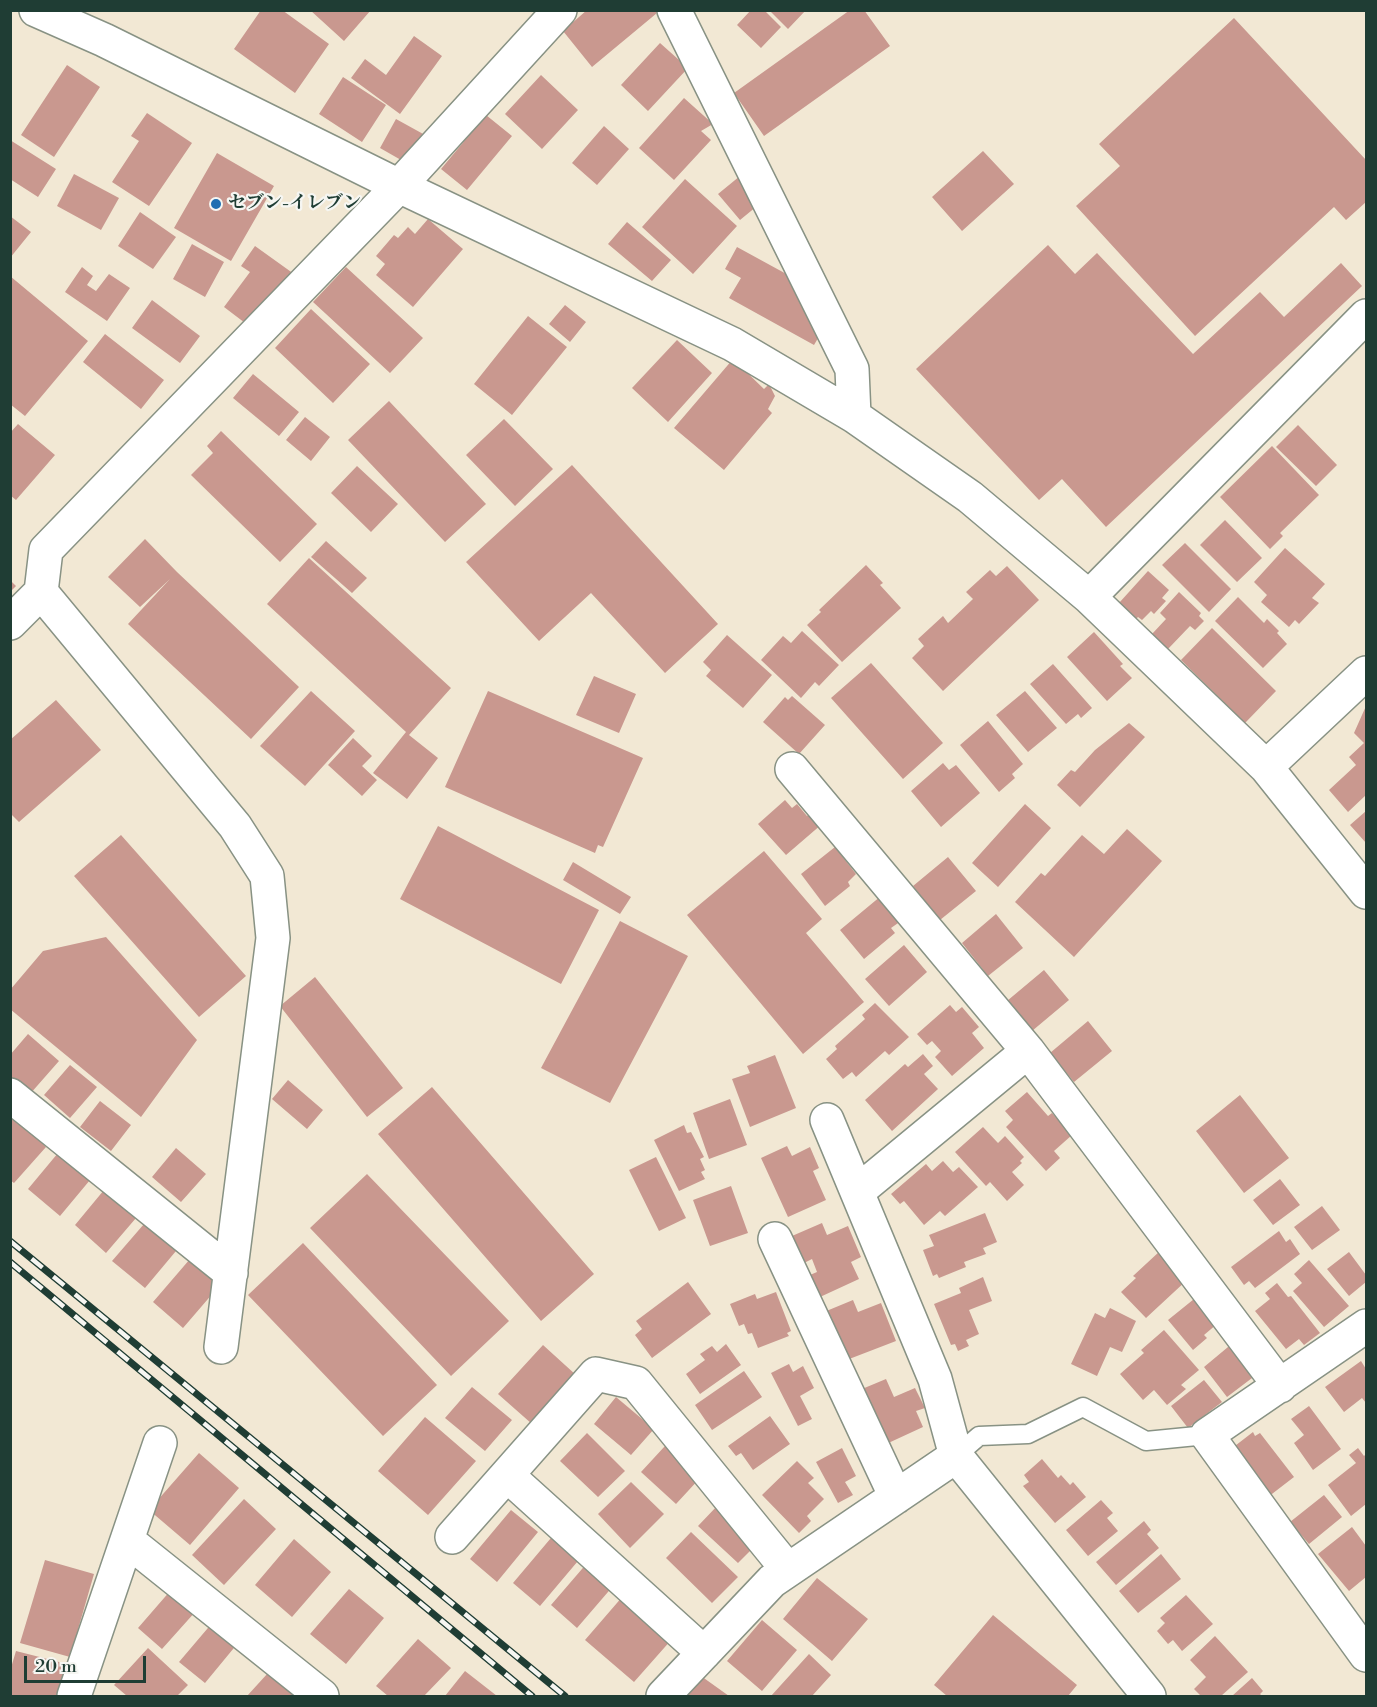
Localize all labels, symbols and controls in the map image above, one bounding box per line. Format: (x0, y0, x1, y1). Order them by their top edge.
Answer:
place label: セブン-イレブン (228, 193, 361, 215)
marker: セブン-イレブン (209, 197, 223, 211)
scale bar (27, 1644, 148, 1682)
text: 20 m (35, 1655, 77, 1678)

